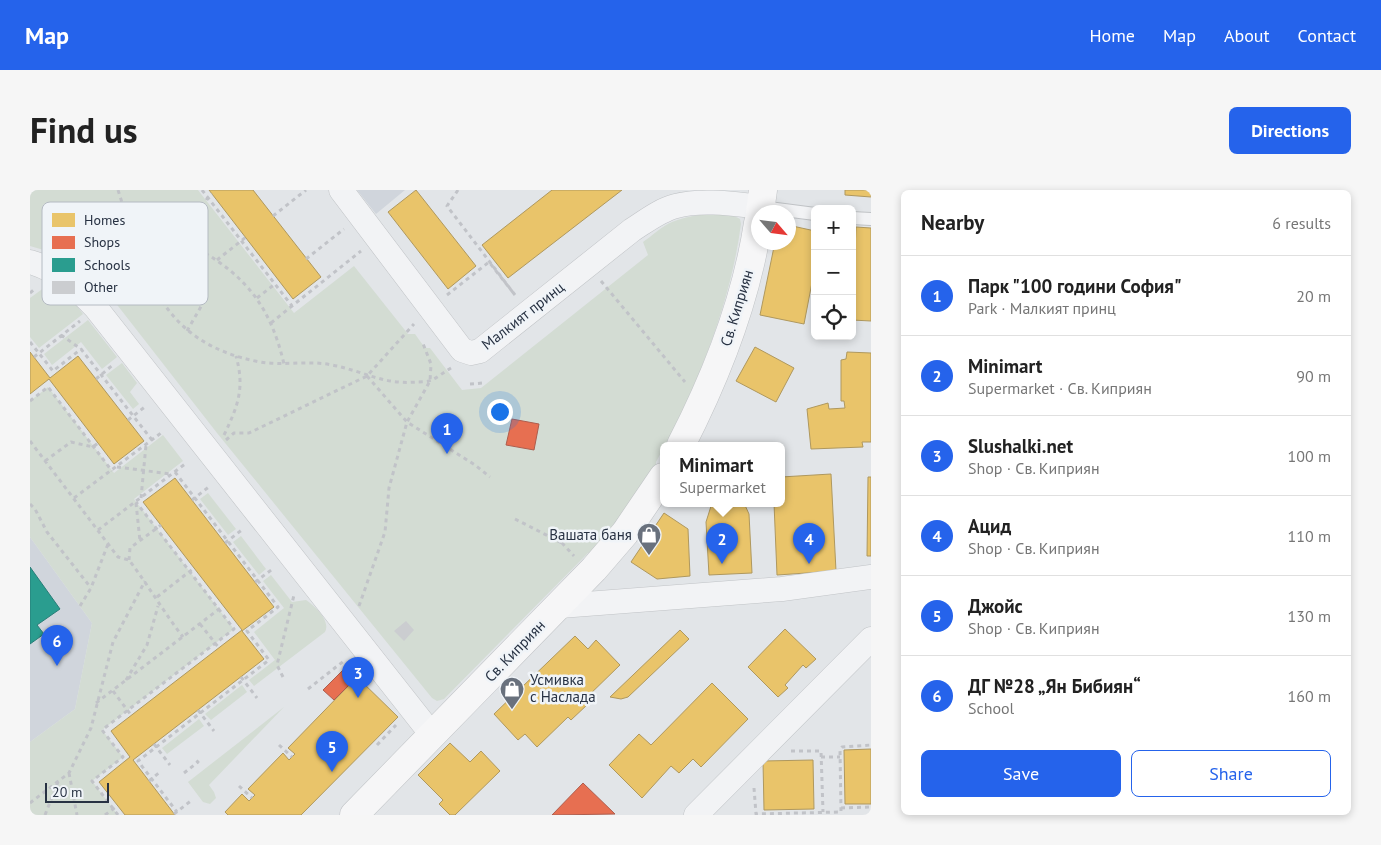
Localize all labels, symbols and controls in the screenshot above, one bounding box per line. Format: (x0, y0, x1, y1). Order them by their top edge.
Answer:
text: Map (25, 20, 69, 51)
text: Home (1089, 24, 1135, 47)
text: Map (1163, 24, 1196, 47)
text: About (1224, 24, 1270, 47)
text: Contact (1298, 24, 1356, 47)
text: Find us (30, 107, 138, 153)
button: Directions (1229, 107, 1351, 154)
legend (42, 202, 208, 305)
north arrow (751, 205, 796, 250)
map controls (811, 205, 856, 340)
button: + (811, 205, 856, 250)
text: Nearby (921, 209, 984, 236)
text: Homes (84, 211, 125, 229)
text: 6 results (1272, 213, 1331, 233)
text: Shops (84, 233, 120, 251)
button: − (811, 250, 856, 295)
text: Schools (84, 256, 131, 274)
street label: Св. Киприян (716, 267, 757, 348)
text: Парк "100 години София" (968, 274, 1182, 298)
street label: Малкият принц (478, 277, 568, 354)
text: Other (84, 278, 118, 296)
text: 1 (932, 286, 942, 306)
text: 20 m (1296, 286, 1331, 306)
button: locate (811, 295, 856, 340)
text: Park · Малкият принц (968, 298, 1116, 318)
text: Minimart (968, 354, 1042, 378)
text: 2 (932, 366, 942, 386)
text: 90 m (1296, 366, 1331, 386)
text: Supermarket · Св. Киприян (968, 378, 1152, 398)
your location (487, 399, 513, 425)
pin: 1 (431, 413, 463, 454)
text: Slushalki.net (968, 434, 1073, 458)
popup (660, 442, 785, 507)
text: 3 (932, 446, 942, 466)
text: 100 m (1288, 446, 1331, 466)
text: Minimart (679, 453, 754, 477)
text: Shop · Св. Киприян (968, 458, 1100, 478)
text: Supermarket (679, 477, 766, 497)
text: Ацид (968, 514, 1011, 538)
shop icon: Вашата баня (636, 522, 662, 556)
pin: 2 (706, 523, 738, 564)
pin: 4 (793, 523, 825, 564)
place label: Вашата баня (549, 525, 632, 544)
text: 4 (932, 526, 942, 546)
text: 110 m (1288, 526, 1331, 546)
text: Shop · Св. Киприян (968, 538, 1100, 558)
text: Джойс (968, 594, 1023, 618)
text: 5 (932, 606, 942, 626)
text: 130 m (1288, 606, 1331, 626)
street label: Св. Киприян (480, 616, 549, 686)
text: Shop · Св. Киприян (968, 618, 1100, 638)
pin: 6 (41, 625, 73, 666)
pin: 3 (342, 657, 374, 698)
place label: Усмивка с Наслада (530, 670, 596, 706)
text: ДГ №28 „Ян Бибиян“ (968, 674, 1141, 698)
shop icon: Усмивка с Наслада (499, 676, 525, 710)
text: 6 (932, 686, 942, 706)
text: 160 m (1288, 686, 1331, 706)
text: School (968, 698, 1014, 718)
pin: 5 (316, 731, 348, 772)
button: Save (921, 750, 1121, 797)
button: Share (1131, 750, 1331, 797)
scale bar (45, 780, 109, 803)
text: 20 m (52, 783, 82, 801)

